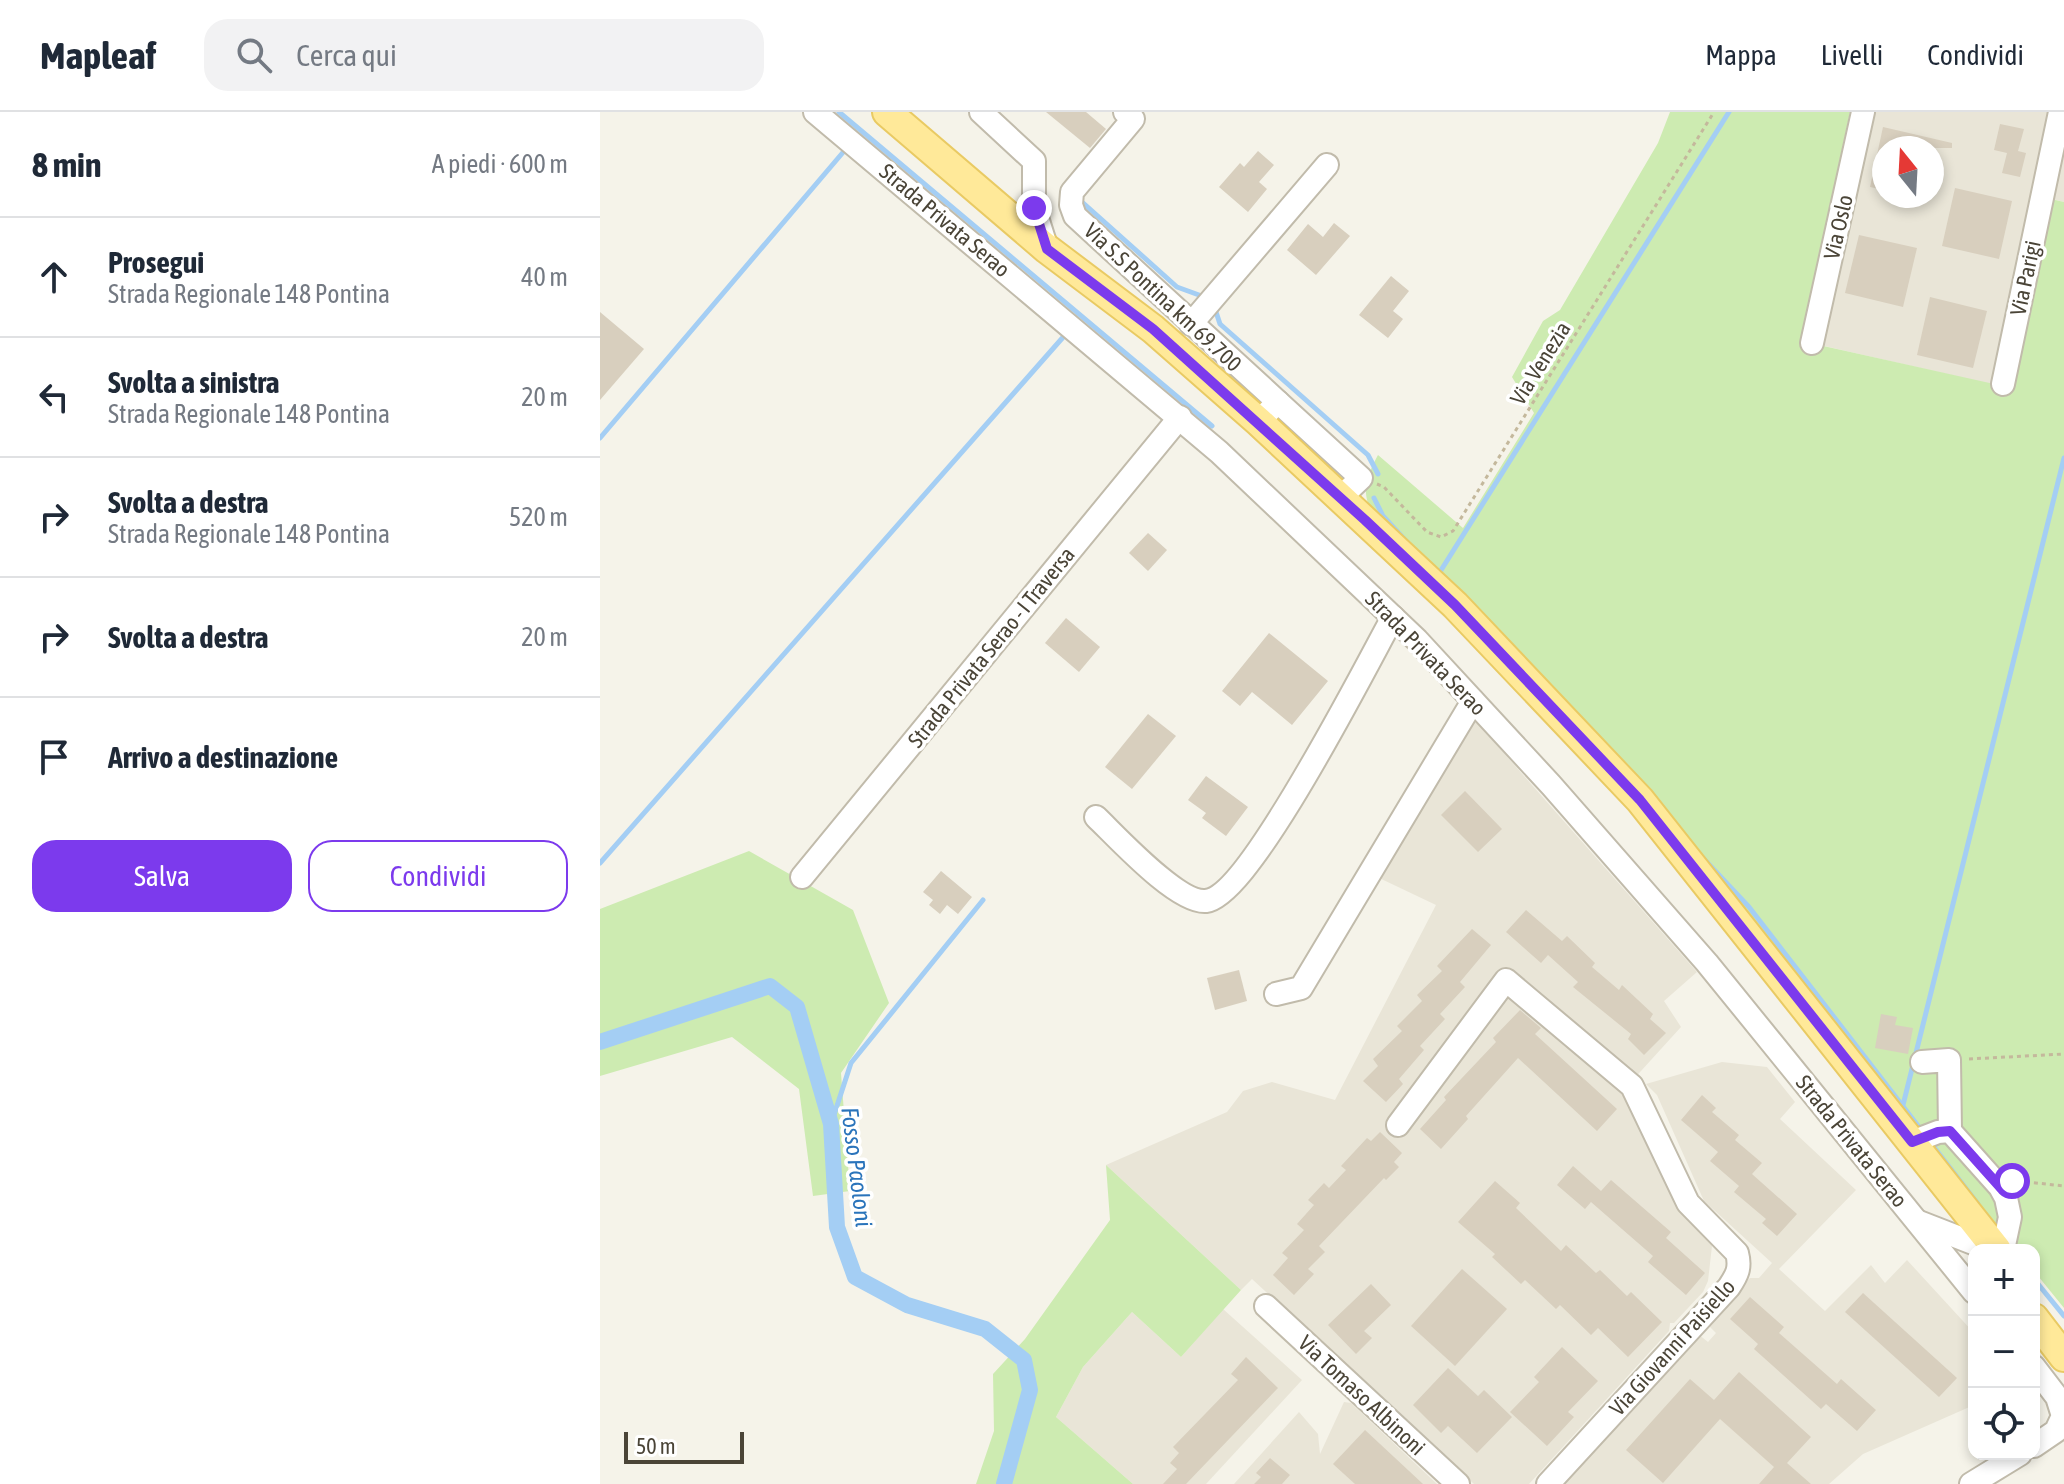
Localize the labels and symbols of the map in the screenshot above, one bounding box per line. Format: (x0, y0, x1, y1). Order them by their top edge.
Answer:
north arrow (1872, 136, 1944, 208)
street label: Strada Privata Serao (874, 158, 1016, 282)
route end (1016, 190, 1052, 226)
street label: Via Oslo (1818, 192, 1858, 262)
street label: Via S.S Pontina km 69.700 (1079, 217, 1247, 377)
street label: Via Parigi (2004, 238, 2046, 318)
street label: Via Venezia (1504, 317, 1576, 409)
street label: Strada Privata Serao - I Traversa (902, 541, 1080, 753)
street label: Strada Privata Serao (1360, 586, 1492, 720)
street label: Strada Privata Serao (1791, 1070, 1913, 1212)
water label: Fosso Paoloni (836, 1106, 878, 1228)
route start (1994, 1163, 2030, 1199)
street label: Via Giovanni Paisiello (1604, 1273, 1740, 1421)
street label: Via Tomaso Albinoni (1293, 1330, 1431, 1460)
scale bar (624, 1428, 744, 1464)

